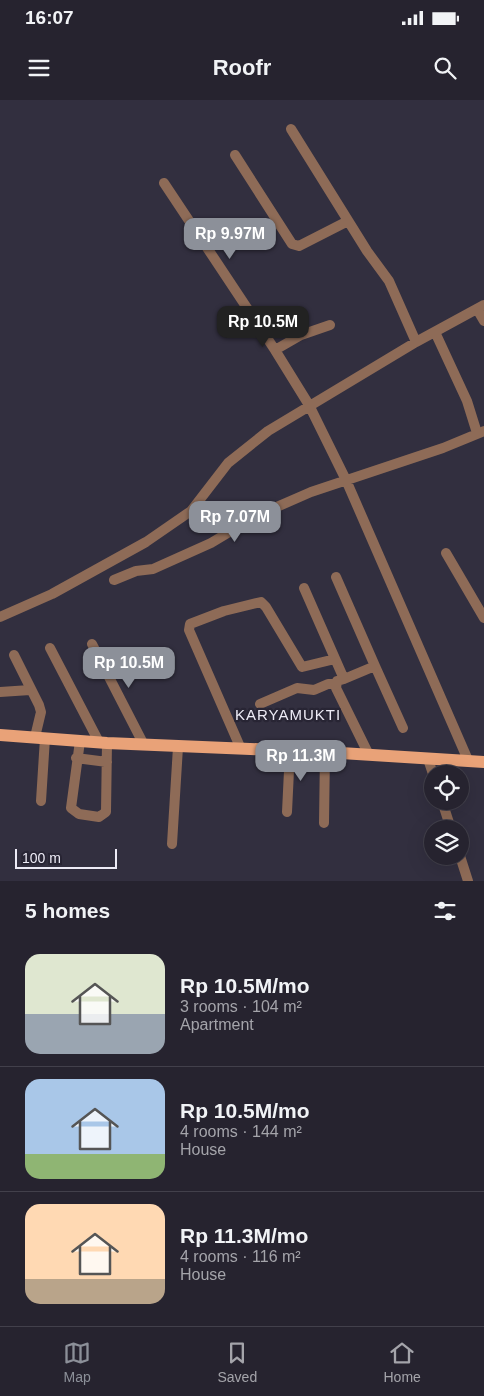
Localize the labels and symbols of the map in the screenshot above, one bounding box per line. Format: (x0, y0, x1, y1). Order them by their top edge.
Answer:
pin: Rp 9.97M (178, 218, 282, 260)
pin: Rp 10.5M (211, 306, 315, 348)
pin: Rp 7.07M (183, 500, 287, 543)
pin: Rp 10.5M (77, 646, 181, 689)
district label: KARYAMUKTI (235, 706, 341, 723)
pin: Rp 11.3M (249, 740, 353, 782)
scale bar (15, 846, 118, 869)

